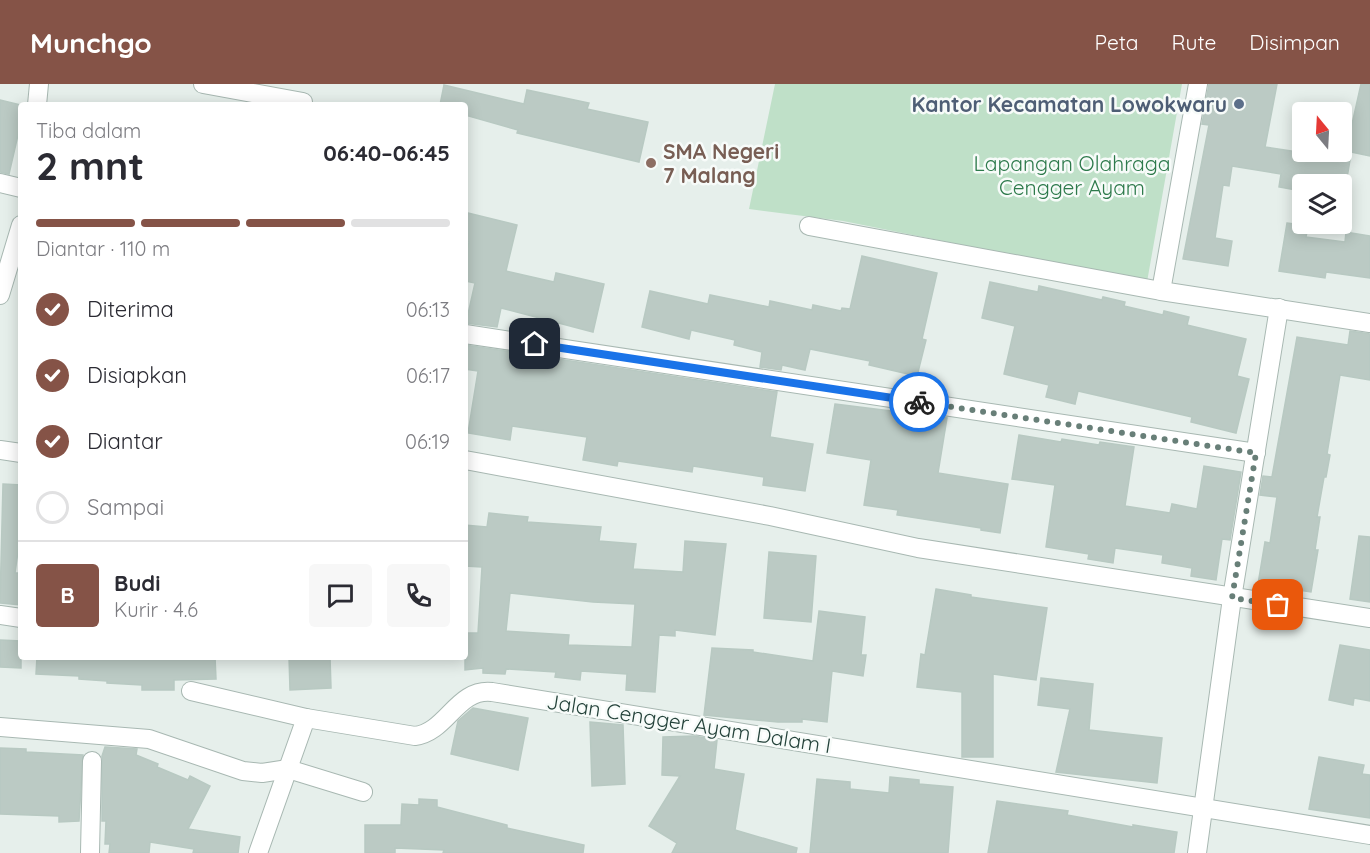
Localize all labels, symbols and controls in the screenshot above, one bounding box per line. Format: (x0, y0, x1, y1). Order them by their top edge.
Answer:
text: Munchgo (30, 25, 152, 60)
text: Peta (1095, 29, 1139, 55)
text: Rute (1172, 29, 1216, 55)
text: Disimpan (1249, 29, 1340, 55)
place label: Kantor Kecamatan Lowokwaru (911, 91, 1227, 117)
marker: Kantor Kecamatan Lowokwaru (1232, 97, 1246, 111)
north arrow (1292, 102, 1352, 162)
map controls (1292, 102, 1352, 234)
text: Tiba dalam (36, 118, 141, 143)
place label: SMA Negeri 7 Malang (663, 138, 779, 188)
text: 06:40–06:45 (323, 139, 450, 167)
text: 2 mnt (36, 141, 144, 190)
park label: Lapangan Olahraga Cengger Ayam (974, 150, 1170, 200)
marker: SMA Negeri 7 Malang (644, 156, 658, 170)
button: layers (1292, 174, 1352, 234)
text: Diantar · 110 m (36, 236, 170, 261)
icon: check (36, 293, 69, 326)
text: Diterima (87, 295, 174, 323)
text: 06:13 (406, 297, 450, 322)
pin (509, 318, 560, 369)
icon: home (518, 327, 551, 360)
icon: check (36, 359, 69, 392)
text: Disiapkan (87, 361, 187, 389)
text: 06:17 (406, 363, 450, 388)
courier (889, 372, 949, 432)
icon: bike (903, 386, 936, 419)
icon: check (36, 425, 69, 458)
text: Diantar (87, 427, 163, 455)
text: 06:19 (405, 429, 450, 454)
text: Sampai (87, 493, 164, 521)
button: chat (309, 564, 372, 627)
button: phone (387, 564, 450, 627)
text: Budi (114, 569, 160, 597)
pin (1252, 579, 1303, 630)
text: B (60, 581, 75, 609)
icon: bag (1261, 588, 1294, 621)
text: Kurir · 4.6 (114, 597, 198, 622)
street label: Jalan Cengger Ayam Dalam I (545, 688, 833, 758)

